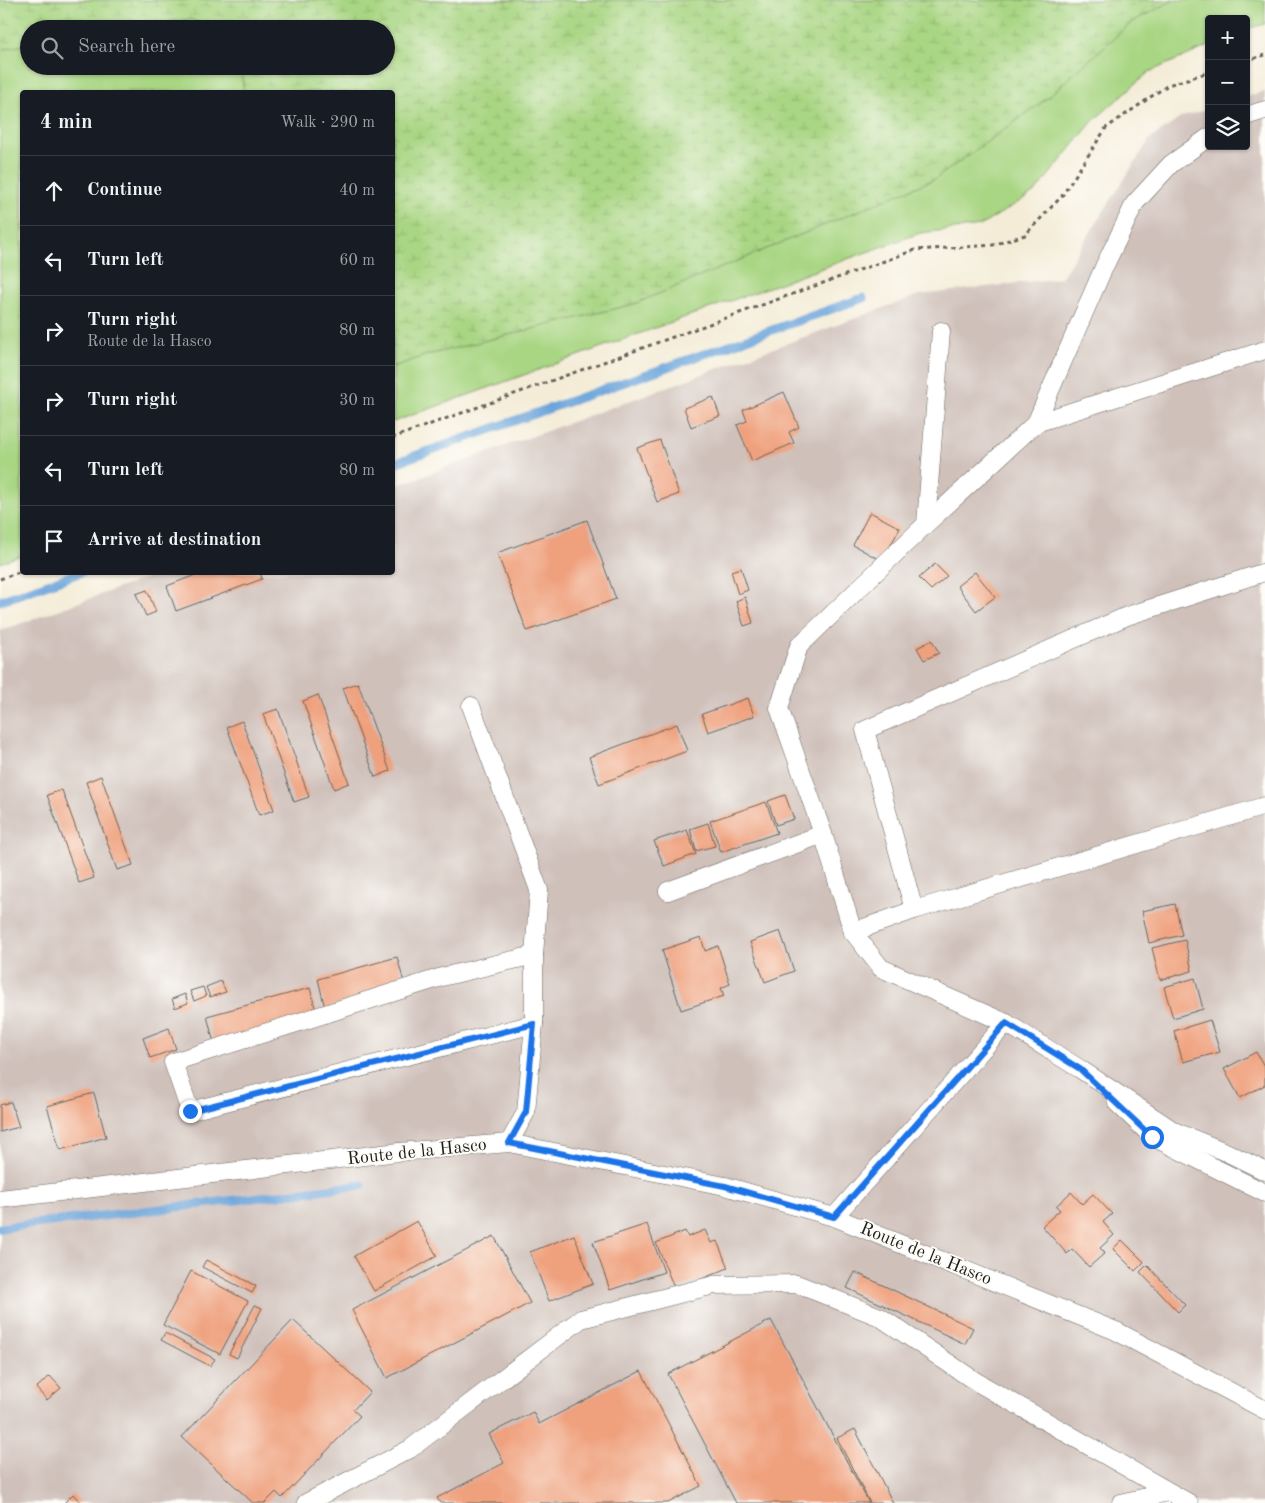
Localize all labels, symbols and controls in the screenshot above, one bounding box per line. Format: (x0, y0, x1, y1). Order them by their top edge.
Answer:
map controls (1205, 15, 1250, 150)
button: + (1205, 15, 1250, 60)
search box (20, 20, 395, 75)
icon: search (38, 34, 66, 62)
text: Search here (78, 38, 175, 57)
button: − (1205, 60, 1250, 105)
button: layers (1205, 105, 1250, 150)
text: 4 min (40, 112, 93, 133)
text: Walk · 290 m (280, 115, 375, 131)
icon: ahead (40, 177, 68, 205)
text: Continue (87, 181, 162, 200)
text: 40 m (339, 183, 375, 199)
icon: left (40, 247, 68, 275)
text: Turn left (87, 251, 164, 270)
text: 60 m (339, 253, 375, 269)
text: Turn right (87, 311, 177, 330)
icon: right (40, 317, 68, 345)
text: 80 m (339, 323, 375, 339)
text: Route de la Hasco (87, 334, 212, 350)
icon: right (40, 387, 68, 415)
text: Turn right (87, 391, 177, 410)
text: 30 m (339, 393, 375, 409)
icon: left (40, 457, 68, 485)
text: Turn left (87, 461, 164, 480)
text: 80 m (339, 463, 375, 479)
icon: arrive (40, 527, 68, 555)
text: Arrive at destination (87, 531, 261, 550)
route end (179, 1100, 202, 1123)
route start (1141, 1126, 1164, 1149)
street label: Route de la Hasco (346, 1136, 488, 1168)
street label: Route de la Hasco (858, 1219, 994, 1289)

